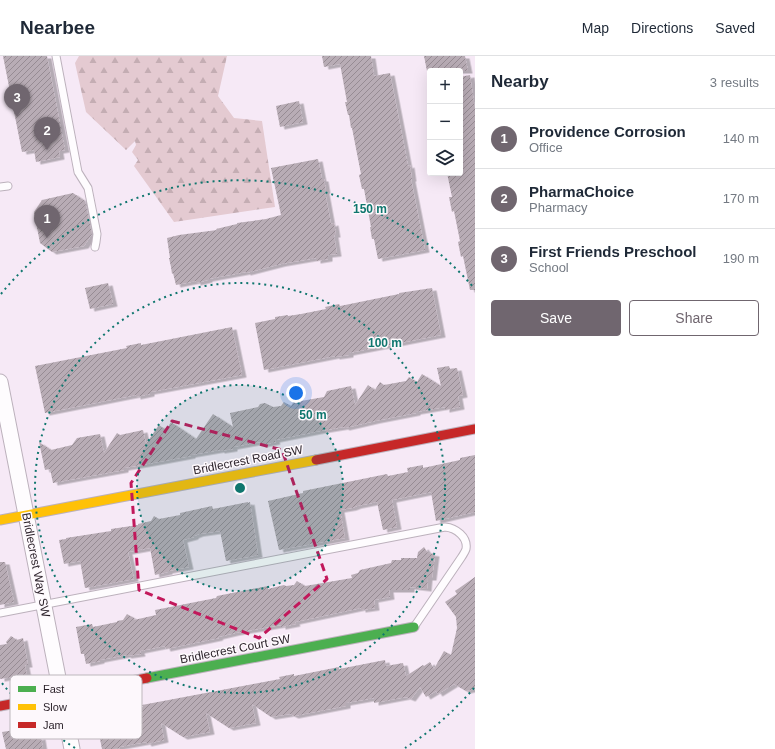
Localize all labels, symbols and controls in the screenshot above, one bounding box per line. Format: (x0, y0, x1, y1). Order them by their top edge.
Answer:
text: Nearbee (20, 17, 95, 38)
text: Map (582, 20, 609, 36)
text: Directions (631, 20, 693, 36)
text: Saved (715, 20, 755, 36)
map controls (427, 68, 463, 176)
button: + (427, 68, 463, 104)
text: Nearby (491, 72, 549, 91)
text: 3 results (710, 75, 759, 90)
pin: 3 (4, 84, 30, 117)
button: − (427, 104, 463, 140)
pin: 2 (34, 117, 60, 150)
text: Providence Corrosion (529, 123, 686, 140)
text: 1 (500, 131, 508, 146)
text: 140 m (723, 131, 759, 146)
button: layers (427, 140, 463, 176)
text: Office (529, 140, 563, 155)
text: PharmaChoice (529, 183, 634, 200)
text: 2 (500, 191, 508, 206)
text: 170 m (723, 191, 759, 206)
text: Pharmacy (529, 200, 588, 215)
text: 150 m (353, 202, 387, 216)
pin: 1 (34, 205, 60, 238)
text: First Friends Preschool (529, 243, 697, 260)
text: 3 (500, 251, 508, 266)
text: 190 m (723, 251, 759, 266)
text: School (529, 260, 569, 275)
button: Save (491, 300, 621, 336)
button: Share (629, 300, 759, 336)
text: 100 m (368, 336, 402, 350)
your location (286, 383, 306, 403)
text: 50 m (299, 408, 327, 422)
street label: Bridlecrest Road SW (192, 442, 305, 477)
centre of rings (233, 481, 247, 495)
street label: Bridlecrest Way SW (19, 512, 53, 619)
street label: Bridlecrest Court SW (179, 631, 292, 667)
legend (10, 675, 142, 739)
text: Fast (43, 683, 64, 695)
text: Slow (43, 701, 67, 713)
text: Jam (43, 719, 64, 731)

